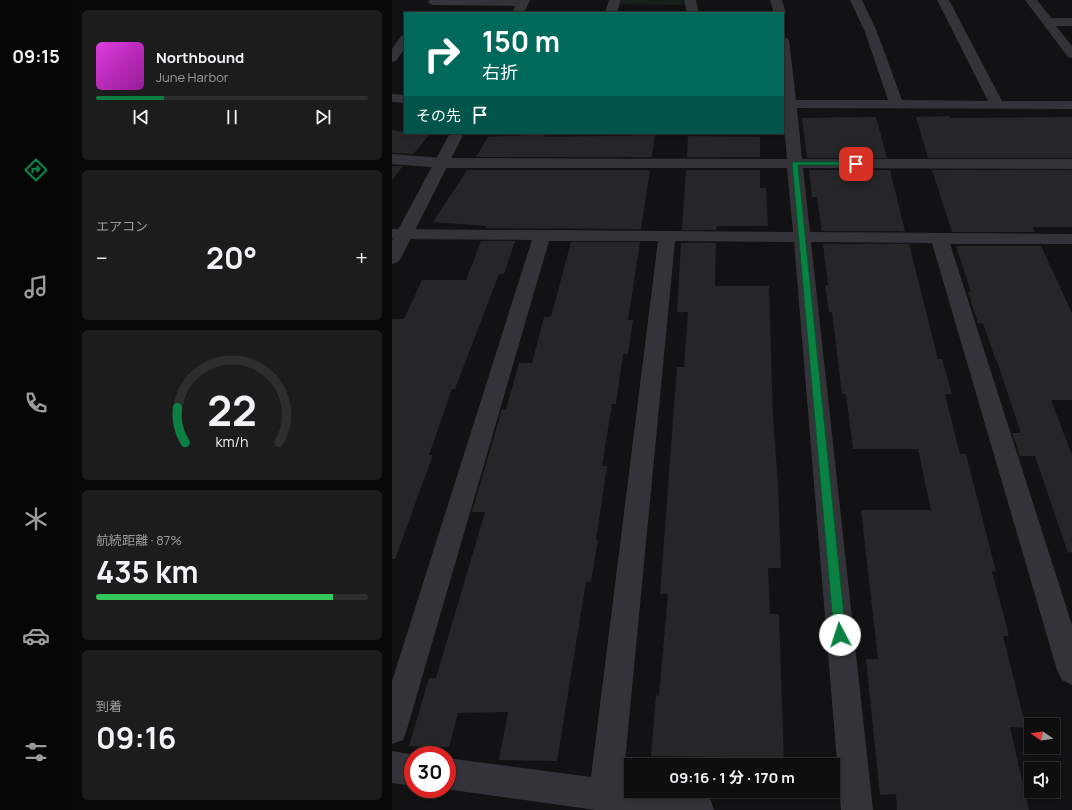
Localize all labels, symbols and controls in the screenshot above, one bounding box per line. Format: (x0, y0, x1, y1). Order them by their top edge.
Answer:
text: 150 m (482, 22, 560, 60)
icon: right (416, 28, 468, 80)
text: 09:15 (12, 44, 60, 68)
text: Northbound (156, 47, 244, 68)
text: 右折 (482, 60, 518, 84)
text: June Harbor (156, 68, 229, 86)
icon: arrive (469, 104, 491, 126)
text: その先 (416, 105, 461, 126)
icon: previous (130, 106, 152, 128)
icon: pause (221, 106, 243, 128)
icon: next (312, 106, 334, 128)
pin (839, 147, 873, 181)
icon: arrive (845, 153, 867, 175)
icon: directions (22, 156, 50, 184)
text: エアコン (96, 217, 148, 235)
text: 20° (206, 237, 257, 278)
text: − (96, 243, 108, 273)
text: + (355, 243, 368, 273)
icon: music (22, 273, 50, 301)
text: 22 (207, 382, 257, 438)
icon: phone (22, 389, 50, 417)
text: km/h (215, 432, 249, 451)
icon: climate (22, 505, 50, 533)
text: 航続距離 · 87% (96, 531, 182, 549)
text: 435 km (96, 551, 198, 592)
position arrow (819, 614, 861, 656)
icon: car (22, 622, 50, 650)
text: 到着 (96, 697, 122, 715)
text: 09:16 (96, 717, 176, 758)
north arrow (1024, 718, 1060, 754)
map controls (1024, 718, 1060, 798)
icon: filters (22, 738, 50, 766)
speed limit sign: 30 (404, 746, 456, 798)
button: sound (1024, 762, 1060, 798)
text: 09:16 · 1 分 · 170 m (669, 767, 795, 788)

